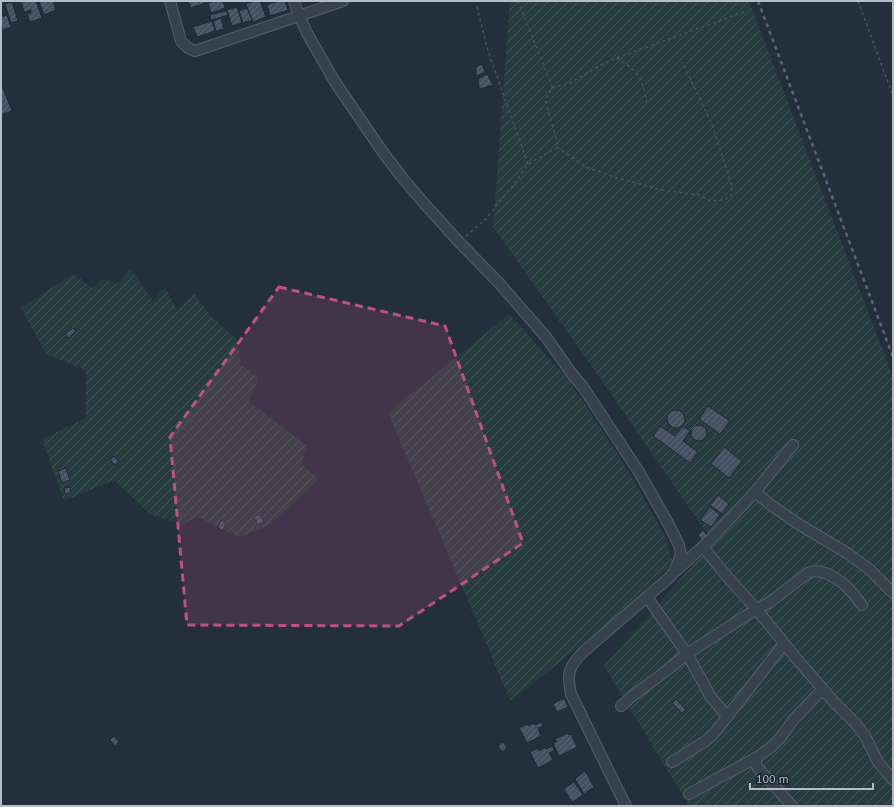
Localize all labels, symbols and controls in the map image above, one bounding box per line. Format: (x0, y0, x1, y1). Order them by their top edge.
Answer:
scale bar (750, 765, 873, 791)
text: 100 m (756, 771, 789, 786)

